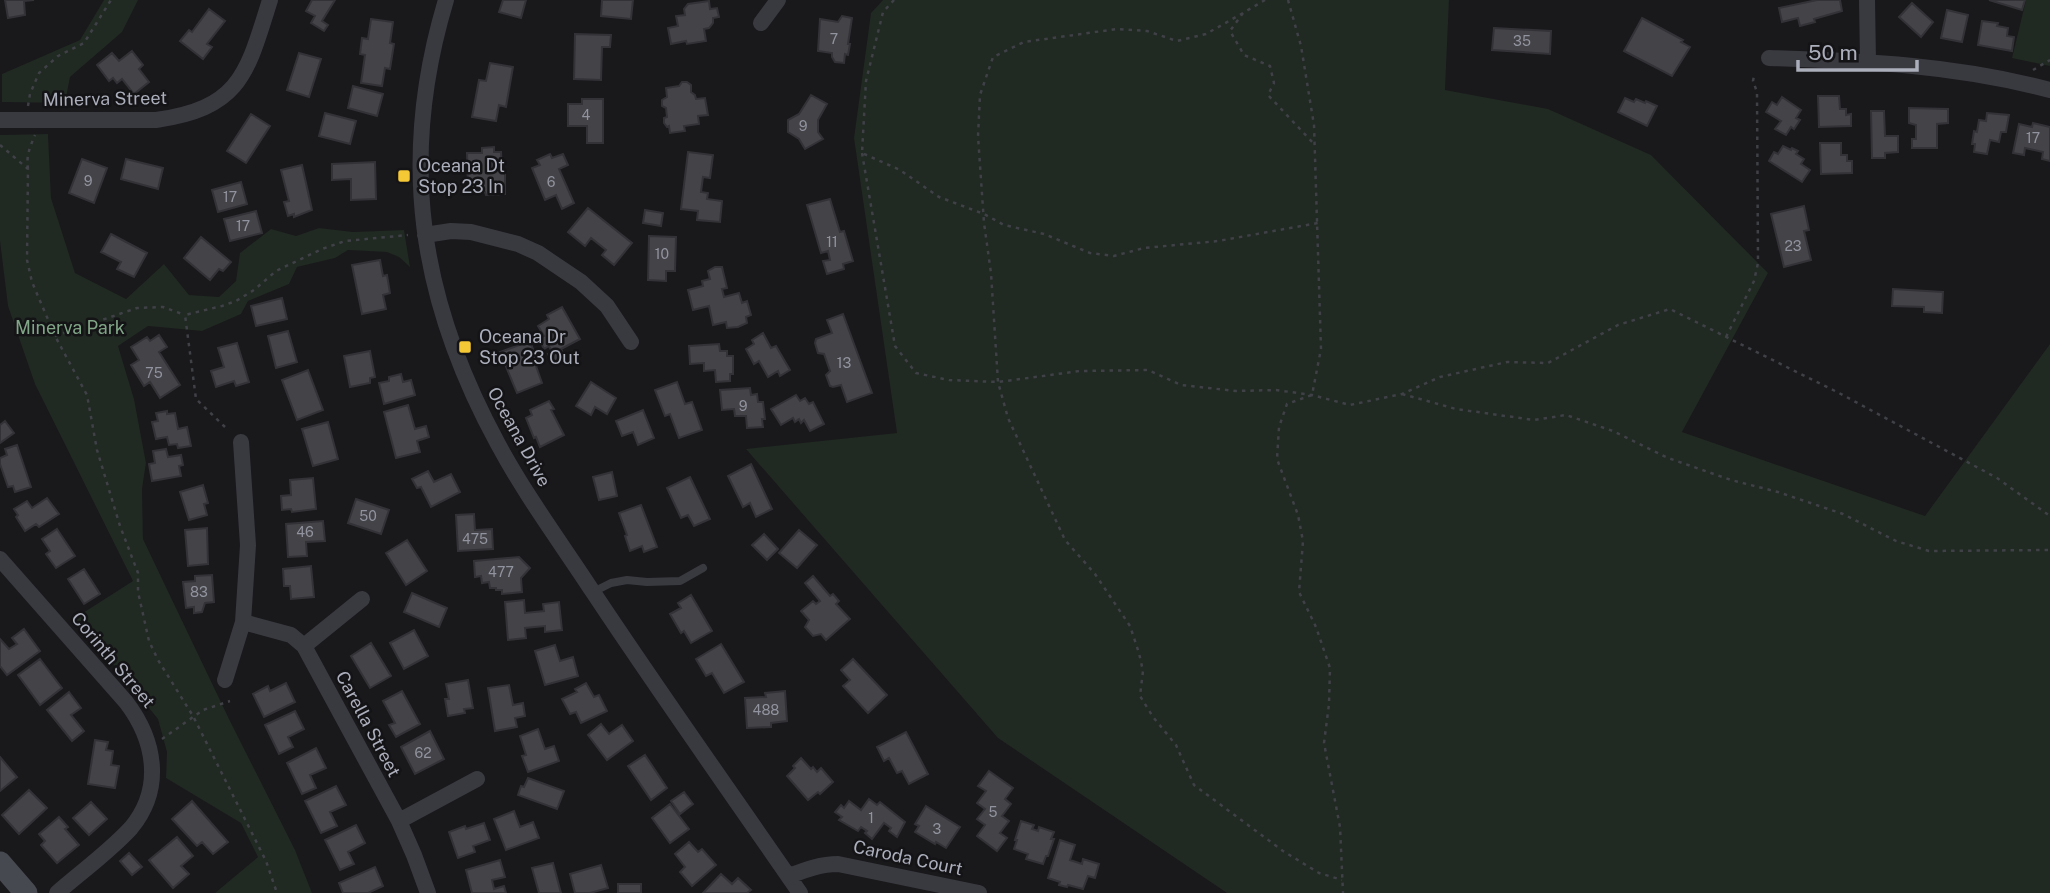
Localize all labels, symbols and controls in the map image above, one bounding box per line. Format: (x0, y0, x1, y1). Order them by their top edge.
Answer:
scale bar (1798, 28, 1917, 72)
house number: 7 (830, 31, 838, 47)
house number: 35 (1513, 33, 1531, 49)
text: 50 m (1808, 40, 1858, 65)
street label: Minerva Street (43, 87, 167, 110)
house number: 4 (582, 107, 591, 123)
house number: 9 (799, 118, 808, 134)
house number: 17 (2026, 130, 2040, 146)
place label: Oceana Dt Stop 23 In (418, 155, 505, 197)
marker: Oceana Dt Stop 23 In (396, 168, 412, 184)
house number: 9 (84, 173, 93, 189)
house number: 6 (547, 174, 556, 190)
house number: 17 (223, 189, 237, 205)
house number: 17 (236, 218, 250, 234)
house number: 11 (826, 234, 838, 250)
house number: 23 (1784, 238, 1802, 254)
house number: 10 (655, 246, 669, 262)
park label: Minerva Park (15, 317, 125, 338)
place label: Oceana Dr Stop 23 Out (479, 326, 580, 368)
marker: Oceana Dr Stop 23 Out (457, 339, 473, 355)
house number: 13 (837, 355, 851, 371)
house number: 75 (145, 365, 163, 381)
street label: Oceana Drive (483, 383, 555, 490)
house number: 9 (739, 398, 748, 414)
house number: 50 (359, 508, 377, 524)
house number: 46 (296, 524, 314, 540)
house number: 475 (462, 531, 488, 547)
house number: 477 (488, 564, 514, 580)
house number: 83 (190, 584, 208, 600)
street label: Corinth Street (67, 608, 160, 712)
street label: Carella Street (332, 667, 405, 780)
house number: 488 (753, 702, 779, 718)
house number: 62 (414, 745, 432, 761)
house number: 5 (989, 804, 998, 820)
house number: 1 (868, 810, 874, 826)
house number: 3 (933, 821, 942, 837)
street label: Caroda Court (852, 836, 965, 879)

